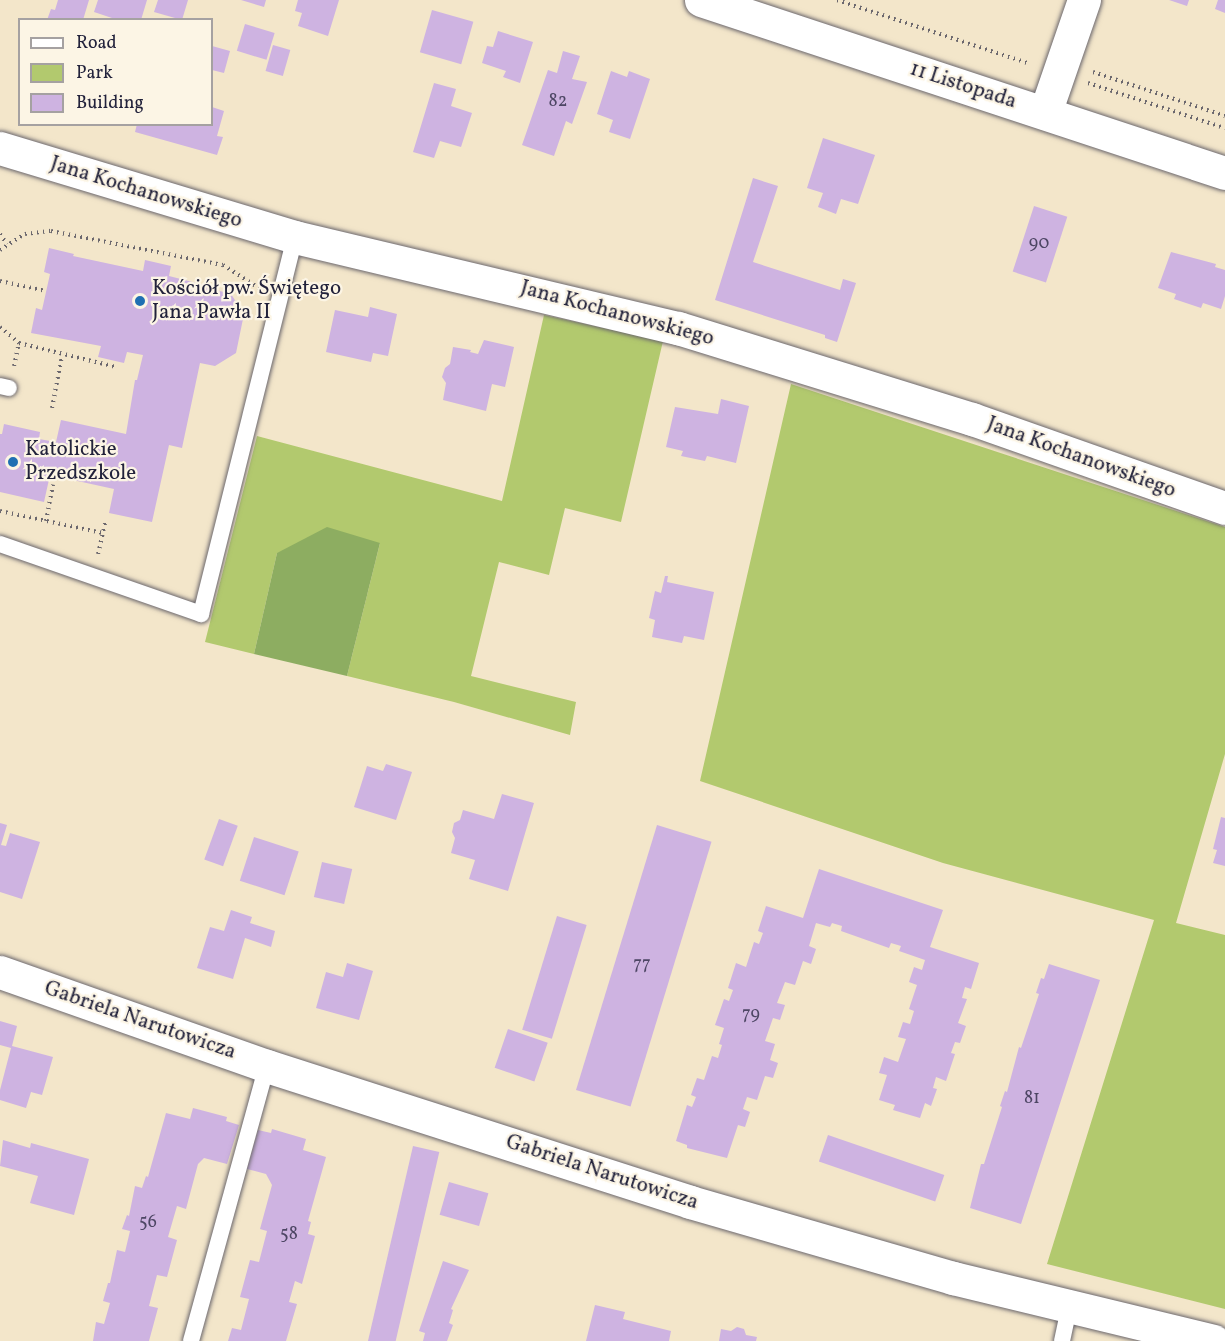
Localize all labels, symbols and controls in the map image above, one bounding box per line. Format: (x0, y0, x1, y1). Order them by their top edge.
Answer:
legend (18, 18, 213, 126)
text: Road (76, 31, 117, 56)
street label: 11 Listopada (906, 57, 1020, 115)
text: Park (76, 61, 113, 86)
text: Building (76, 91, 144, 116)
house number: 82 (549, 91, 567, 113)
street label: Jana Kochanowskiego (47, 152, 245, 234)
house number: 90 (1029, 233, 1049, 255)
place label: Kościół pw. Świętego Jana Pawła II (152, 276, 341, 326)
street label: Jana Kochanowskiego (517, 276, 717, 352)
marker: Kościół pw. Świętego Jana Pawła II (133, 294, 147, 308)
street label: Jana Kochanowskiego (983, 412, 1179, 504)
place label: Katolickie Przedszkole (25, 437, 136, 487)
marker: Katolickie Przedszkole (6, 455, 20, 469)
house number: 77 (633, 954, 651, 976)
street label: Gabriela Narutowicza (41, 976, 239, 1066)
house number: 79 (742, 1004, 760, 1026)
house number: 81 (1024, 1088, 1040, 1110)
street label: Gabriela Narutowicza (502, 1130, 702, 1216)
house number: 56 (139, 1212, 157, 1234)
house number: 58 (280, 1224, 298, 1246)

